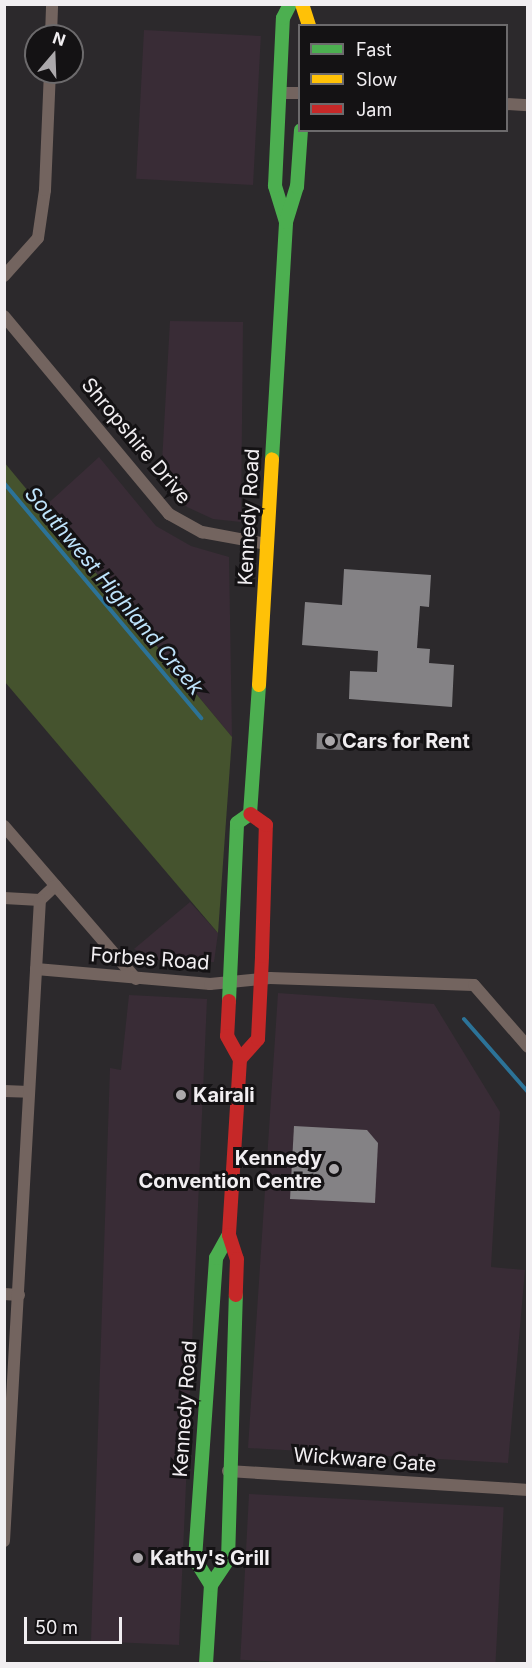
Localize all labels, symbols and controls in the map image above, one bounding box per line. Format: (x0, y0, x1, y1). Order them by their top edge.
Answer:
north arrow (24, 24, 84, 84)
legend (298, 24, 508, 132)
text: N (50, 27, 68, 50)
text: Fast (356, 39, 392, 60)
text: Slow (356, 69, 397, 90)
text: Jam (356, 99, 392, 120)
street label: Shropshire Drive (76, 373, 196, 509)
street label: Kennedy Road (233, 448, 265, 586)
water label: Southwest Highland Creek (19, 482, 209, 700)
place label: Cars for Rent (342, 729, 470, 753)
marker: Cars for Rent (323, 734, 337, 748)
street label: Forbes Road (90, 943, 210, 975)
place label: Kairali (193, 1083, 255, 1107)
marker: Kairali (174, 1088, 188, 1102)
place label: Kennedy Convention Centre (139, 1146, 322, 1193)
marker: Kennedy Convention Centre (327, 1162, 341, 1176)
street label: Kennedy Road (168, 1340, 202, 1478)
street label: Wickware Gate (293, 1443, 437, 1477)
place label: Kathy's Grill (150, 1546, 270, 1570)
marker: Kathy's Grill (131, 1551, 145, 1565)
scale bar (27, 1605, 124, 1643)
text: 50 m (35, 1617, 78, 1638)

